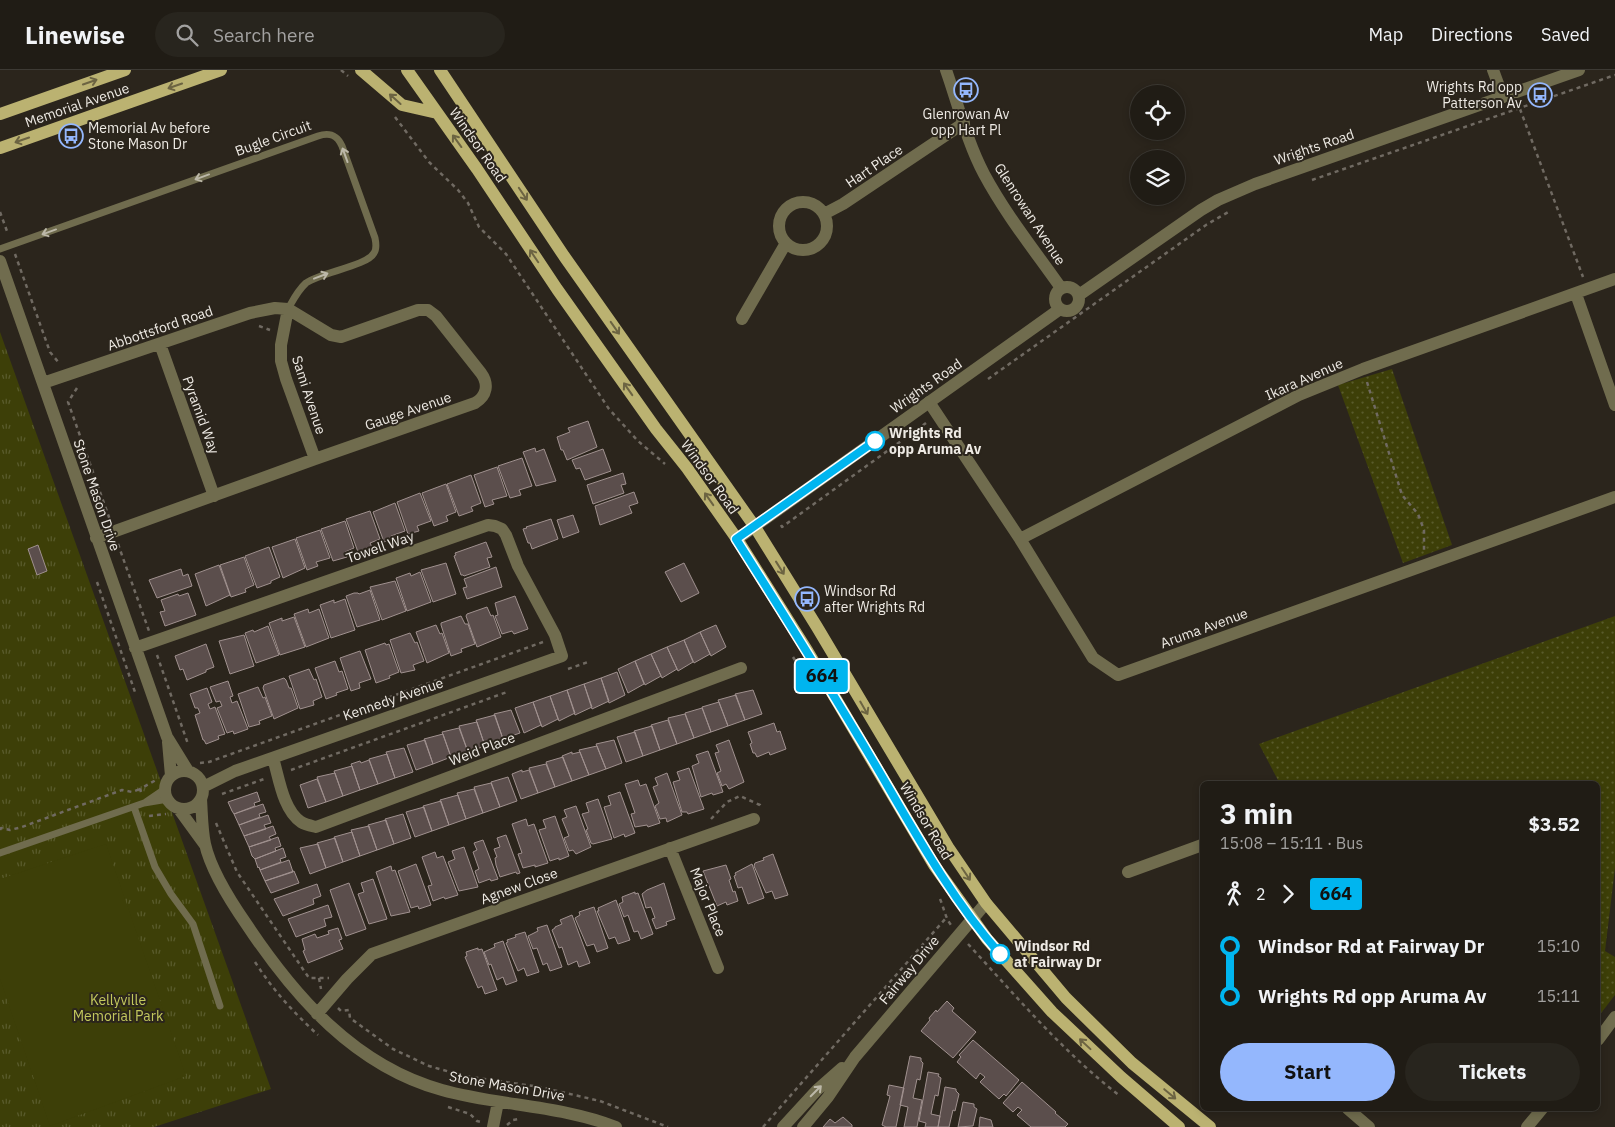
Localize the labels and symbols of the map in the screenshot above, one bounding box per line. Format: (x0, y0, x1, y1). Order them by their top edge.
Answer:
one-way arrow (81, 77, 97, 86)
bus stop icon: Glenrowan Av opp Hart Pl (953, 77, 979, 103)
place label: Wrights Rd opp Patterson Av (1426, 78, 1522, 112)
street label: Memorial Avenue (22, 79, 132, 131)
one-way arrow (168, 82, 183, 91)
bus stop icon: Wrights Rd opp Patterson Av (1527, 82, 1553, 108)
one-way arrow (389, 93, 402, 105)
street label: Windsor Road (446, 104, 510, 186)
place label: Glenrowan Av opp Hart Pl (923, 105, 1010, 139)
street label: Bugle Circuit (232, 116, 314, 160)
place label: Memorial Av before Stone Mason Dr (88, 119, 210, 153)
bus stop icon: Memorial Av before Stone Mason Dr (58, 123, 84, 149)
street label: Wrights Road (1272, 125, 1356, 169)
one-way arrow (452, 134, 462, 148)
one-way arrow (15, 136, 30, 145)
street label: Hart Place (842, 140, 906, 192)
one-way arrow (340, 148, 349, 163)
street label: Glenrowan Avenue (990, 160, 1070, 269)
one-way arrow (195, 173, 211, 182)
one-way arrow (518, 186, 528, 200)
one-way arrow (42, 227, 58, 237)
one-way arrow (529, 249, 539, 263)
one-way arrow (313, 271, 329, 280)
street label: Abbottsford Road (105, 302, 215, 354)
one-way arrow (610, 320, 620, 334)
street label: Sami Avenue (288, 354, 330, 437)
street label: Ikara Avenue (1262, 354, 1346, 404)
street label: Wrights Road (887, 355, 965, 417)
street label: Pyramid Way (179, 373, 223, 457)
one-way arrow (623, 382, 633, 396)
street label: Gauge Avenue (362, 388, 454, 434)
place label: Wrights Rd opp Aruma Av (889, 424, 982, 458)
marker: Wrights Rd opp Aruma Av (865, 431, 885, 451)
street label: Windsor Road (677, 436, 743, 518)
street label: Stone Mason Drive (69, 437, 125, 554)
one-way arrow (704, 492, 714, 506)
street label: Towell Way (344, 527, 416, 567)
one-way arrow (776, 561, 786, 575)
place label: Windsor Rd after Wrights Rd (824, 582, 925, 616)
bus stop icon: Windsor Rd after Wrights Rd (794, 586, 820, 612)
street label: Aruma Avenue (1158, 604, 1251, 652)
line badge: 664 (793, 660, 851, 692)
street label: Kennedy Avenue (340, 673, 446, 725)
one-way arrow (860, 700, 870, 714)
street label: Weid Place (446, 728, 518, 770)
street label: Windsor Road (896, 779, 956, 863)
street label: Agnew Close (478, 864, 560, 908)
street label: Major Place (686, 865, 730, 940)
one-way arrow (961, 867, 972, 881)
street label: Fairway Drive (875, 932, 943, 1008)
place label: Windsor Rd at Fairway Dr (1014, 937, 1102, 971)
marker: Windsor Rd at Fairway Dr (990, 944, 1010, 964)
park label: Kellyville Memorial Park (73, 991, 164, 1025)
one-way arrow (1079, 1038, 1092, 1050)
street label: Stone Mason Drive (448, 1067, 566, 1105)
one-way arrow (810, 1085, 822, 1097)
one-way arrow (1163, 1089, 1176, 1100)

